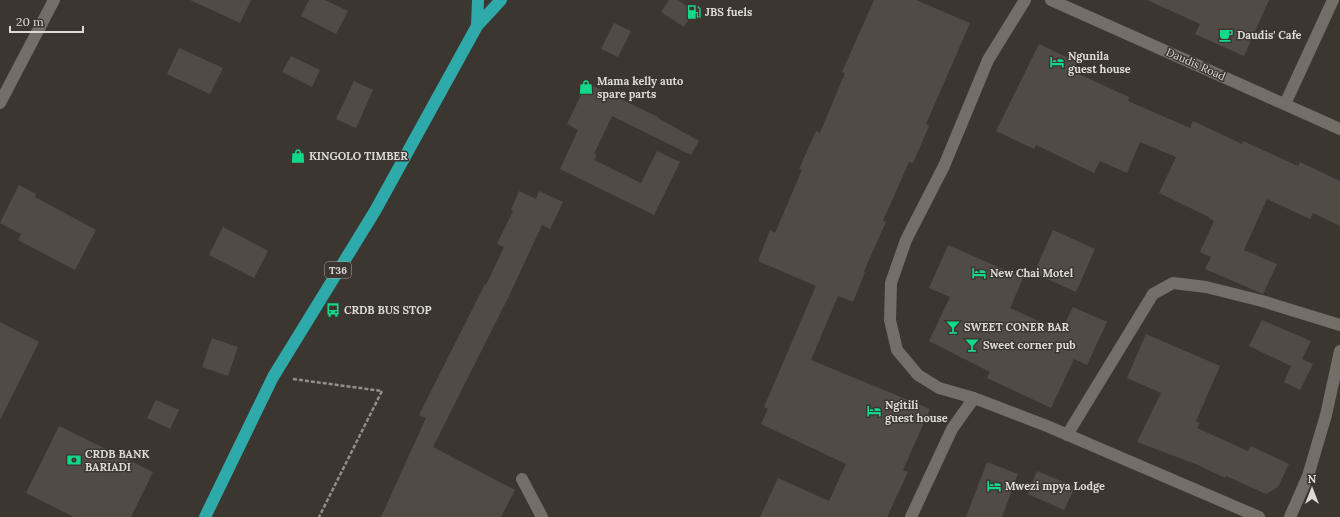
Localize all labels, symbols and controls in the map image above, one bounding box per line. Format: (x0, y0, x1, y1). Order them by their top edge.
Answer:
fuel station icon: JBS fuels (686, 4, 702, 20)
place label: JBS fuels (705, 5, 752, 19)
scale bar (10, 8, 83, 34)
text: 20 m (16, 14, 44, 29)
cafe icon: Daudis' Cafe (1218, 27, 1234, 43)
place label: Daudis' Cafe (1237, 28, 1302, 42)
street label: Daudis Road (1164, 45, 1228, 83)
place label: Ngunila guest house (1068, 49, 1131, 76)
hotel icon: Ngunila guest house (1049, 54, 1065, 70)
place label: Mama kelly auto spare parts (597, 74, 683, 101)
shop icon: Mama kelly auto spare parts (578, 79, 594, 95)
shop icon: KINGOLO TIMBER (290, 148, 306, 164)
place label: KINGOLO TIMBER (309, 149, 408, 163)
road number: T36 (325, 262, 351, 278)
hotel icon: New Chai Motel (971, 265, 987, 281)
place label: New Chai Motel (990, 266, 1074, 280)
bus stop icon: CRDB BUS STOP (325, 302, 341, 318)
place label: CRDB BUS STOP (344, 303, 432, 317)
bar icon: SWEET CONER BAR (945, 319, 961, 335)
place label: SWEET CONER BAR (964, 320, 1070, 334)
bar icon: Sweet corner pub (964, 337, 980, 353)
place label: Sweet corner pub (983, 338, 1076, 352)
place label: Ngitili guest house (885, 398, 948, 425)
hotel icon: Ngitili guest house (866, 403, 882, 419)
place label: CRDB BANK BARIADI (85, 447, 149, 474)
bank icon: CRDB BANK BARIADI (66, 452, 82, 468)
north arrow (1292, 469, 1332, 509)
text: N (1308, 472, 1317, 486)
hotel icon: Mwezi mpya Lodge (986, 478, 1002, 494)
place label: Mwezi mpya Lodge (1005, 479, 1105, 493)

